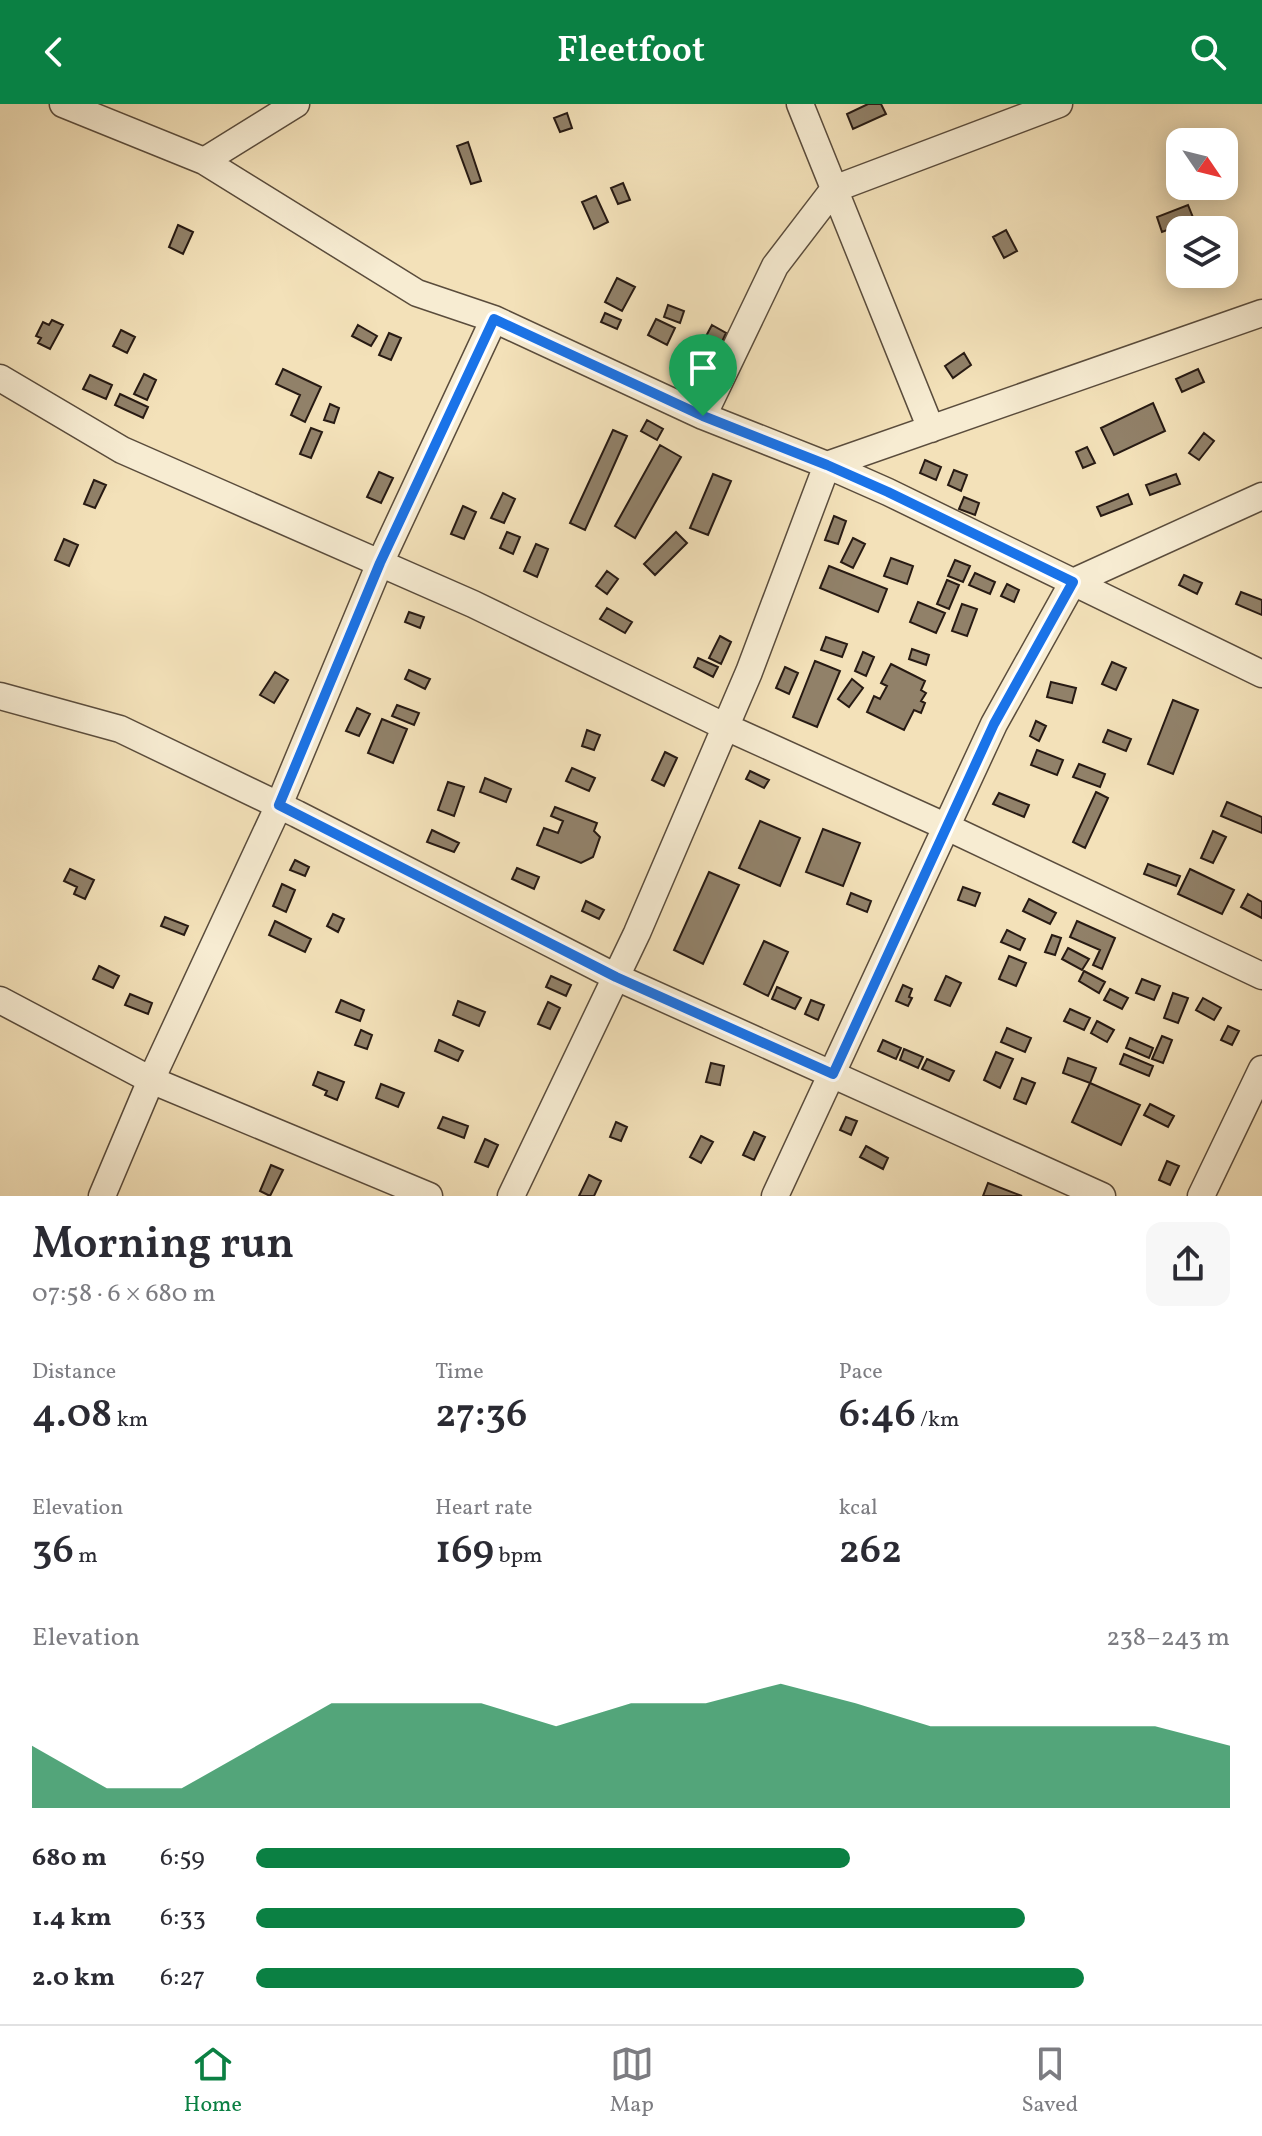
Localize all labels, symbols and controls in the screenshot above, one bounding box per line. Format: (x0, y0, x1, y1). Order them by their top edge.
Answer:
text: Fleetfoot (557, 27, 705, 77)
icon: back (32, 30, 76, 74)
icon: search (1186, 30, 1230, 74)
north arrow (1166, 128, 1238, 200)
map controls (1166, 128, 1238, 288)
button: layers (1166, 216, 1238, 288)
pin (669, 334, 737, 416)
icon: arrive (681, 346, 725, 390)
text: Morning run (32, 1215, 294, 1276)
button: share (1146, 1222, 1230, 1306)
text: 07:58 · 6 × 680 m (32, 1276, 216, 1312)
text: Distance (32, 1357, 116, 1388)
text: Time (435, 1357, 484, 1388)
text: Pace (839, 1357, 883, 1388)
text: 4.08 (32, 1388, 112, 1444)
text: 27:36 (435, 1388, 527, 1444)
text: 6:46 (839, 1388, 916, 1444)
text: km (112, 1405, 148, 1436)
text: /km (916, 1405, 960, 1436)
text: Elevation (32, 1493, 123, 1524)
text: Heart rate (435, 1493, 532, 1524)
text: kcal (839, 1493, 878, 1524)
text: 36 (32, 1524, 74, 1580)
text: 169 (435, 1524, 494, 1580)
text: 262 (839, 1524, 902, 1580)
text: m (74, 1541, 98, 1572)
text: bpm (494, 1541, 543, 1572)
text: Elevation (32, 1620, 140, 1656)
text: 238–243 m (1106, 1620, 1230, 1656)
text: 680 m (32, 1840, 107, 1876)
text: 6:59 (160, 1840, 205, 1876)
text: 1.4 km (32, 1900, 112, 1936)
text: 6:33 (160, 1900, 206, 1936)
text: 2.0 km (32, 1960, 115, 1996)
text: 6:27 (160, 1960, 205, 1996)
tab: Home (184, 2042, 242, 2121)
tab: Map (610, 2042, 654, 2121)
tab: Saved (1021, 2042, 1078, 2121)

